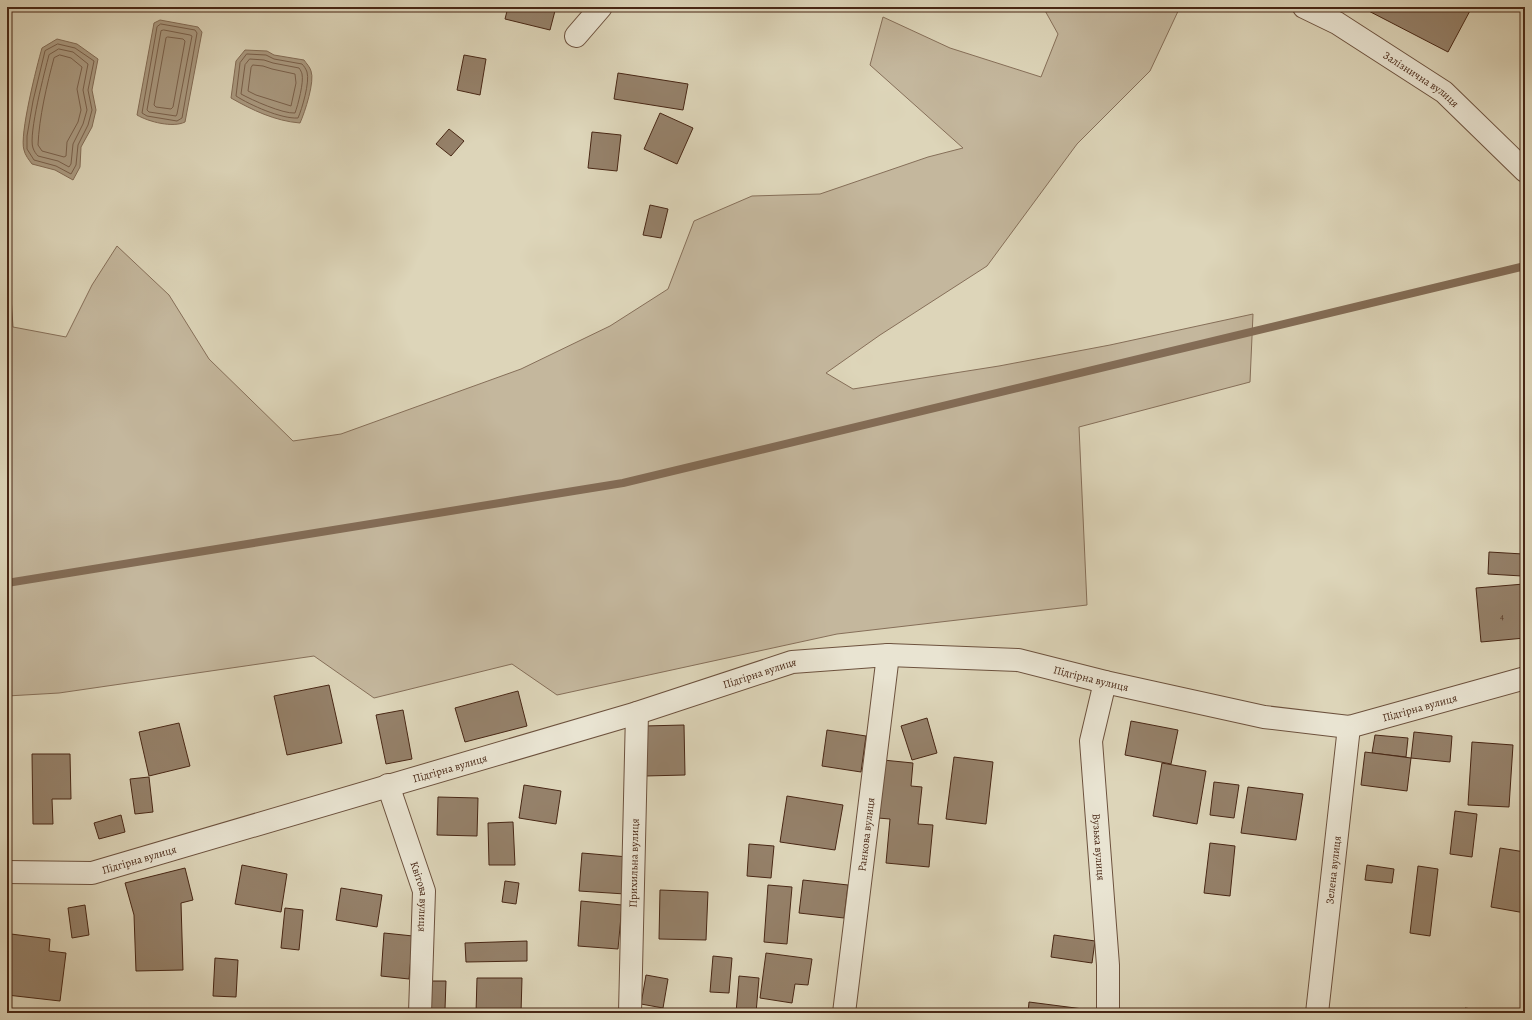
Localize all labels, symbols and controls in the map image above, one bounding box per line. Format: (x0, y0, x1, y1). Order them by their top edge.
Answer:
street label: Залізнична вулиця (1380, 48, 1462, 111)
house number: 4 (1500, 610, 1504, 622)
street label: Підгірна вулиця (721, 655, 797, 692)
street label: Підгірна вулиця (1052, 662, 1130, 695)
street label: Підгірна вулиця (1381, 690, 1459, 725)
street label: Підгірна вулиця (411, 750, 489, 786)
street label: Ранкова вулиця (854, 797, 878, 872)
street label: Вузька вулиця (1089, 813, 1109, 881)
street label: Прихильна вулиця (625, 818, 643, 908)
street label: Зелена вулиця (1322, 835, 1345, 905)
street label: Підгірна вулиця (100, 842, 178, 878)
street label: Квітова вулиця (406, 859, 431, 932)

